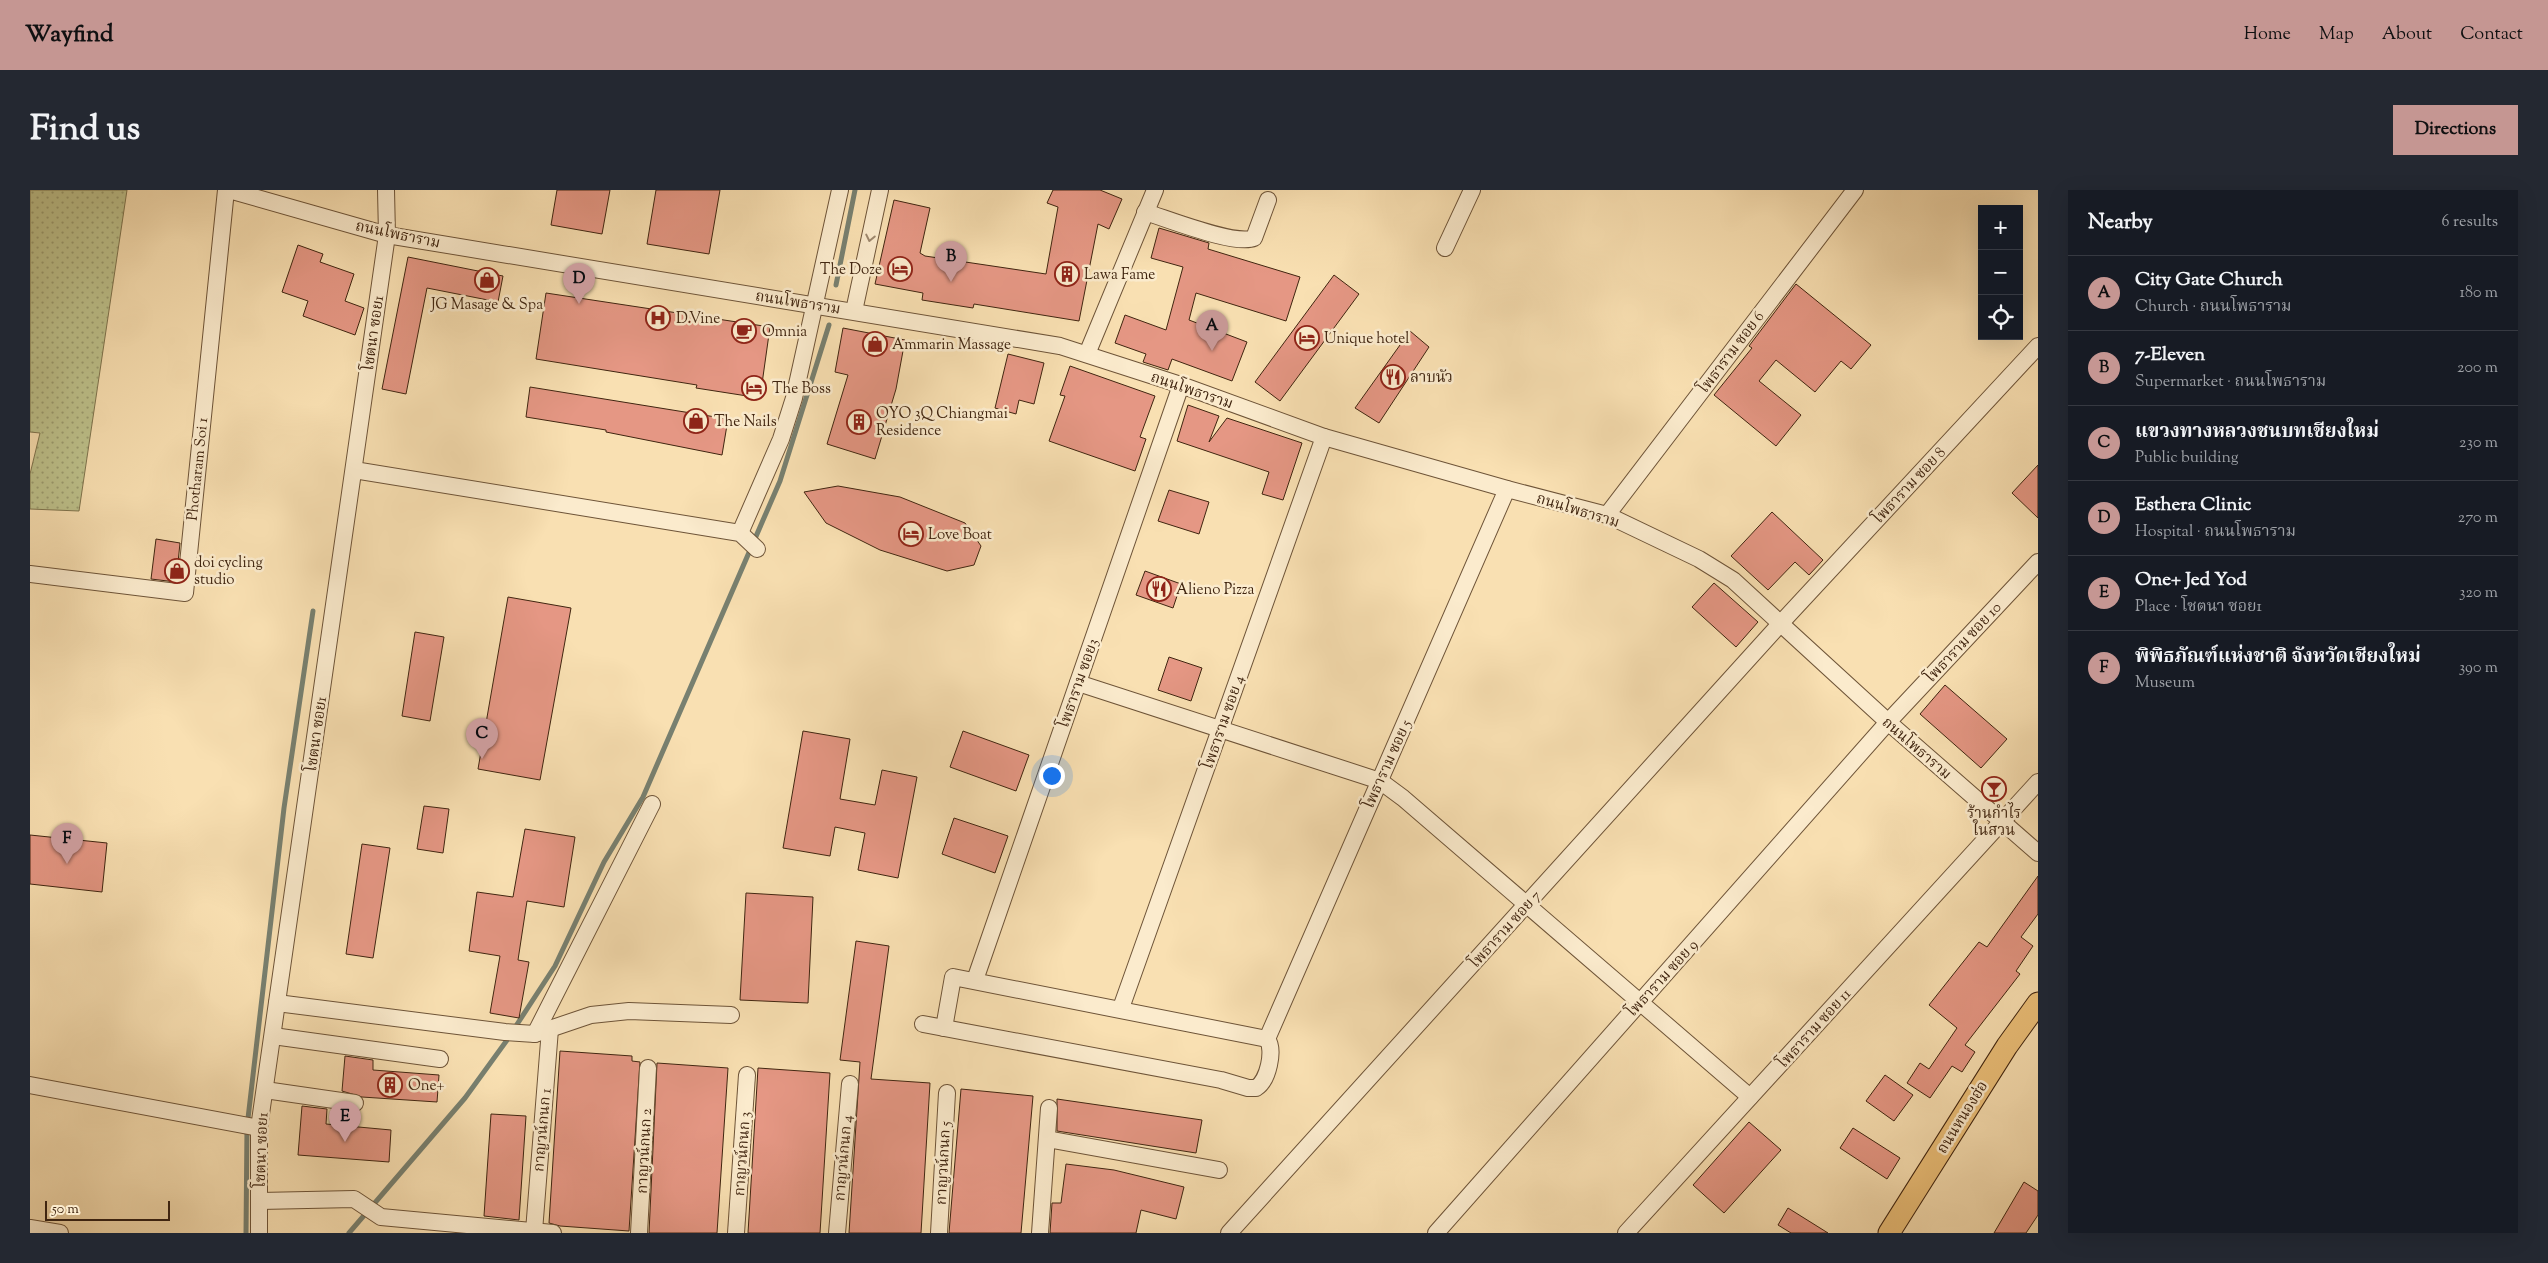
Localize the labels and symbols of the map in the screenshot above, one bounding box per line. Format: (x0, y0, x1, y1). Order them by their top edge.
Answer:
street label: ถนนโพธาราม (353, 214, 442, 255)
one-way arrow (865, 233, 875, 242)
pin: B (935, 241, 967, 282)
hotel icon: The Doze (887, 256, 913, 282)
place label: The Doze (820, 260, 882, 281)
building icon: Lawa Fame (1054, 261, 1080, 287)
pin: D (563, 263, 595, 304)
place label: Lawa Fame (1084, 265, 1155, 286)
shop icon: JG Masage & Spa (474, 267, 500, 293)
street label: ถนนโพธาราม (754, 284, 842, 321)
street label: โชตนา ซอย1 (357, 294, 390, 373)
place label: JG Masage & Spa (430, 295, 543, 316)
hospital icon: D.Vine (645, 305, 671, 331)
street label: โพธาราม ซอย 6 (1692, 306, 1770, 399)
place label: D.Vine (676, 309, 720, 330)
pin: A (1196, 310, 1228, 351)
cafe icon: Omnia (731, 318, 757, 344)
place label: Omnia (762, 322, 807, 343)
hotel icon: Unique hotel (1294, 325, 1320, 351)
place label: Unique hotel (1324, 329, 1409, 350)
shop icon: Ammarin Massage (862, 331, 888, 357)
place label: Ammarin Massage (892, 335, 1011, 356)
restaurant icon: ลาบนัว (1380, 364, 1406, 390)
street label: ถนนโพธาราม (1147, 366, 1236, 415)
place label: ลาบนัว (1410, 368, 1453, 389)
hotel icon: The Boss (741, 375, 767, 401)
place label: The Boss (772, 379, 831, 400)
place label: OYO 3Q Chiangmai Residence (876, 404, 1008, 442)
shop icon: The Nails (683, 408, 709, 434)
building icon: OYO 3Q Chiangmai Residence (846, 409, 872, 435)
place label: The Nails (714, 412, 777, 433)
street label: Photharam Soi 1 (183, 416, 214, 522)
street label: โพธาราม ซอย 8 (1867, 442, 1951, 530)
street label: ถนนโพธาราม (1533, 487, 1622, 534)
hotel icon: Love Boat (898, 521, 924, 547)
place label: Love Boat (928, 525, 992, 546)
place label: doi cycling studio (194, 553, 263, 591)
shop icon: doi cycling studio (164, 558, 190, 584)
restaurant icon: Alieno Pizza (1146, 576, 1172, 602)
place label: Alieno Pizza (1176, 580, 1255, 601)
street label: โพธาราม ซอย 10 (1919, 597, 2007, 689)
street label: โพธาราม ซอย3 (1052, 635, 1105, 732)
street label: โพธาราม ซอย 4 (1196, 672, 1250, 773)
street label: โชตนา ซอย1 (300, 695, 333, 774)
street label: ถนนโพธาราม (1877, 711, 1957, 785)
street label: โพธาราม ซอย 5 (1357, 716, 1417, 813)
pin: C (466, 718, 498, 759)
your location (1039, 763, 1065, 789)
bar icon: ร้านกำไร ในสวน (1981, 776, 2007, 802)
place label: ร้านกำไร ในสวน (1967, 802, 2021, 842)
pin: F (51, 823, 83, 864)
street label: โพธาราม ซอย 7 (1463, 885, 1547, 974)
street label: โพธาราม ซอย 9 (1621, 934, 1704, 1023)
street label: โพธาราม ซอย 11 (1772, 983, 1857, 1074)
building icon: One+ (377, 1072, 403, 1098)
place label: One+ (408, 1076, 445, 1097)
street label: ถนนหนองฮ่อ (1933, 1077, 1994, 1158)
street label: กาญวน์กนก 1 (528, 1087, 558, 1173)
pin: E (329, 1101, 361, 1142)
street label: กาญวน์กนก 2 (632, 1108, 658, 1194)
street label: กาญวน์กนก 3 (729, 1111, 757, 1197)
street label: โชตนา ซอย1 (249, 1112, 274, 1189)
street label: กาญวน์กนก 4 (829, 1114, 859, 1202)
street label: กาญวน์กนก 5 (931, 1121, 957, 1205)
scale bar (45, 1198, 170, 1221)

